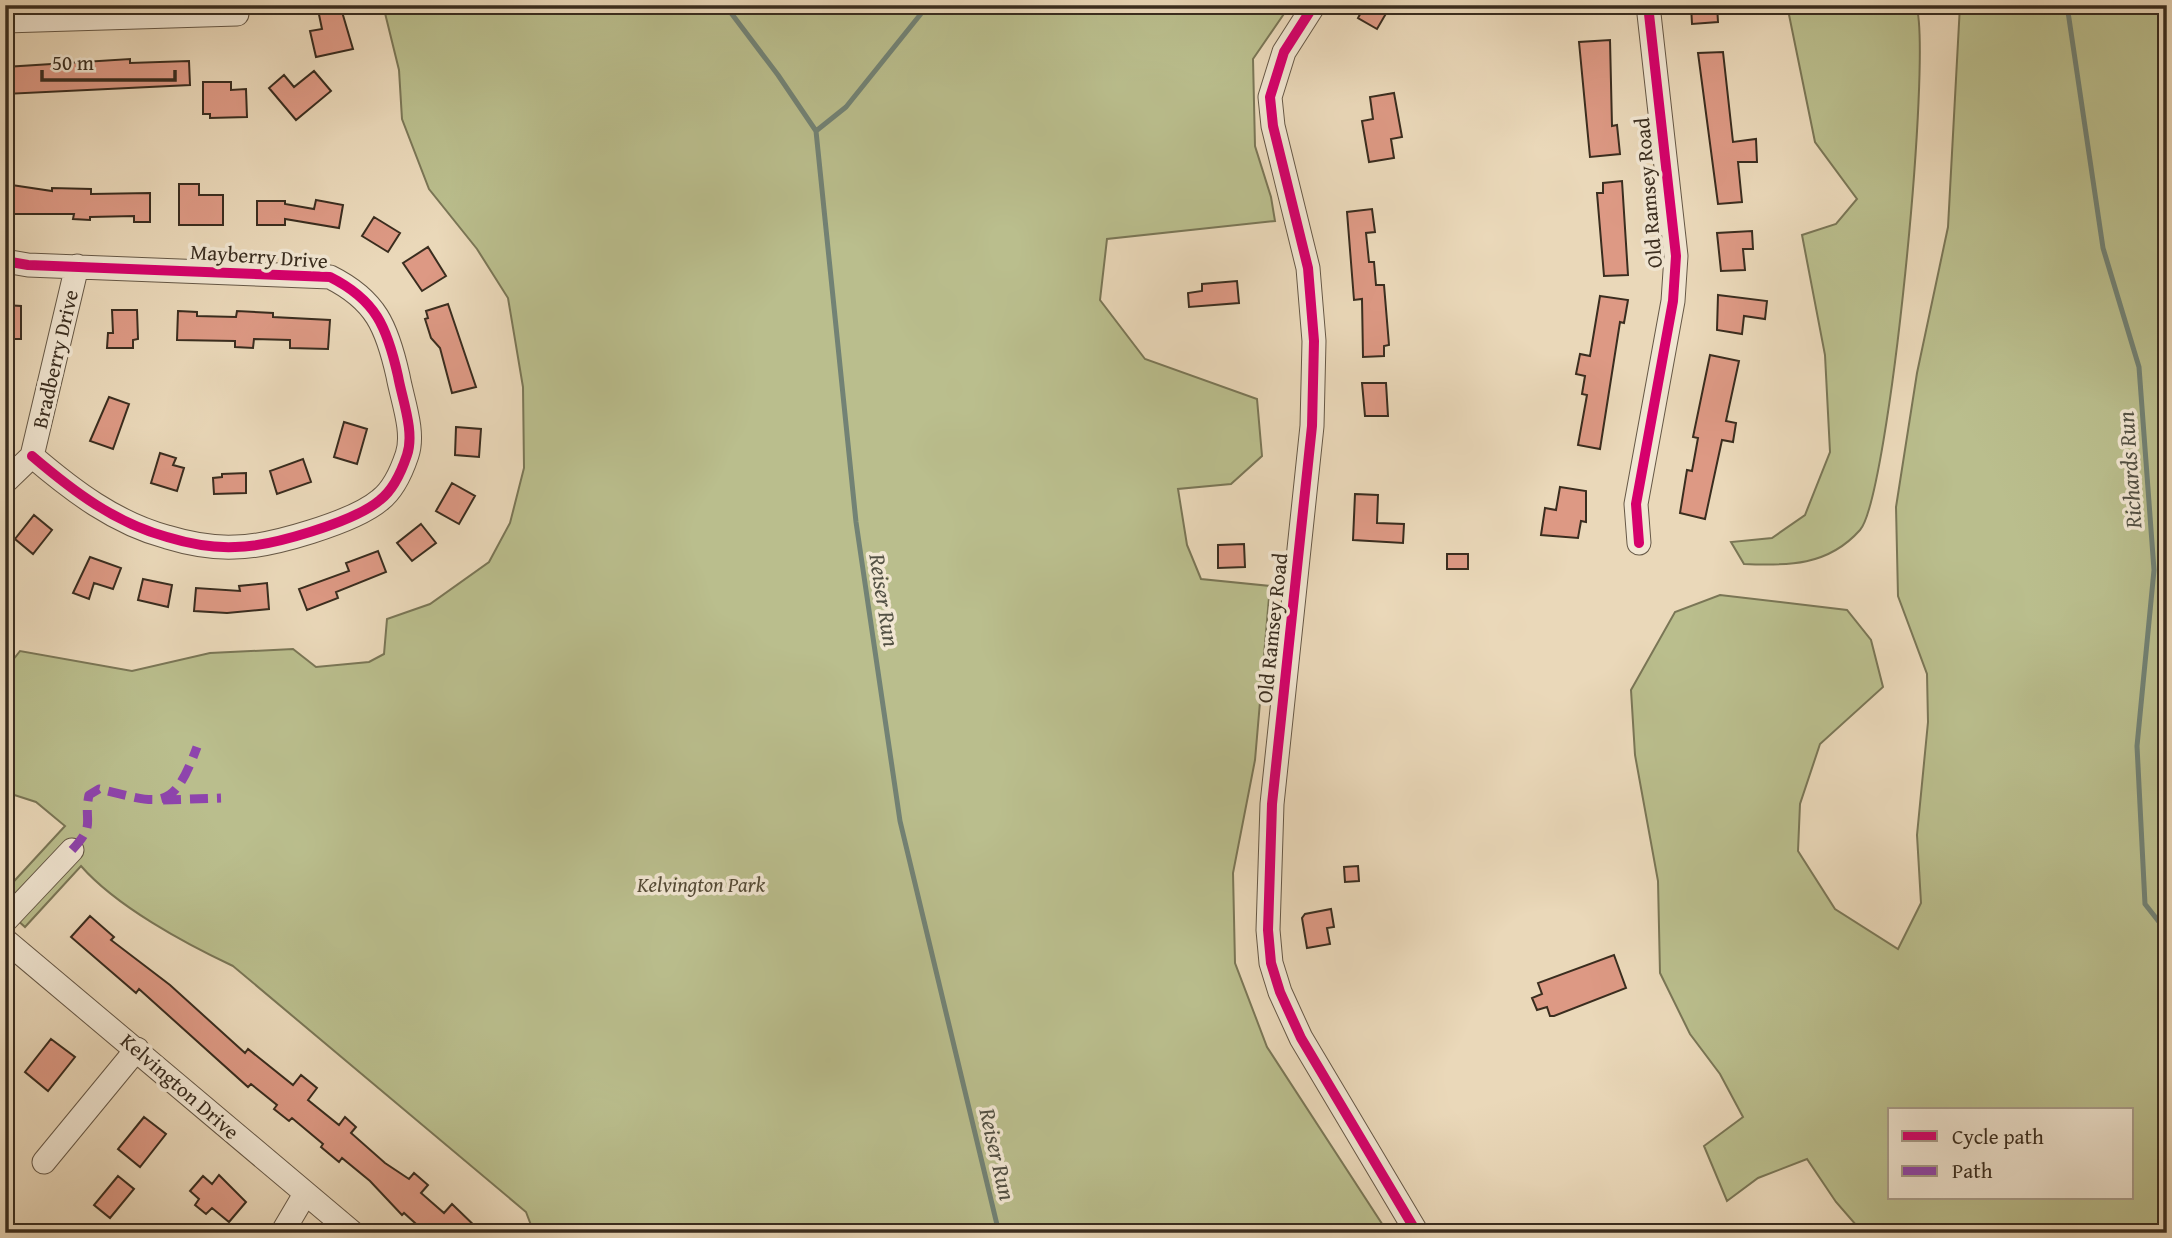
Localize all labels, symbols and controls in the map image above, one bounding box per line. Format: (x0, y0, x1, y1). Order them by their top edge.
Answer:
scale bar (42, 38, 175, 82)
text: 50 m (52, 47, 94, 78)
street label: Old Ramsey Road (1626, 116, 1670, 270)
street label: Mayberry Drive (189, 236, 329, 276)
street label: Bradberry Drive (24, 286, 86, 432)
water label: Richards Run (2108, 410, 2150, 531)
water label: Reiser Run (861, 550, 909, 649)
street label: Old Ramsey Road (1249, 551, 1295, 705)
park label: Kelvington Park (636, 869, 765, 900)
street label: Kelvington Drive (114, 1026, 246, 1146)
water label: Reiser Run (971, 1104, 1025, 1204)
legend (1888, 1108, 2134, 1200)
text: Cycle path (1952, 1121, 2044, 1152)
text: Path (1952, 1155, 1993, 1186)

